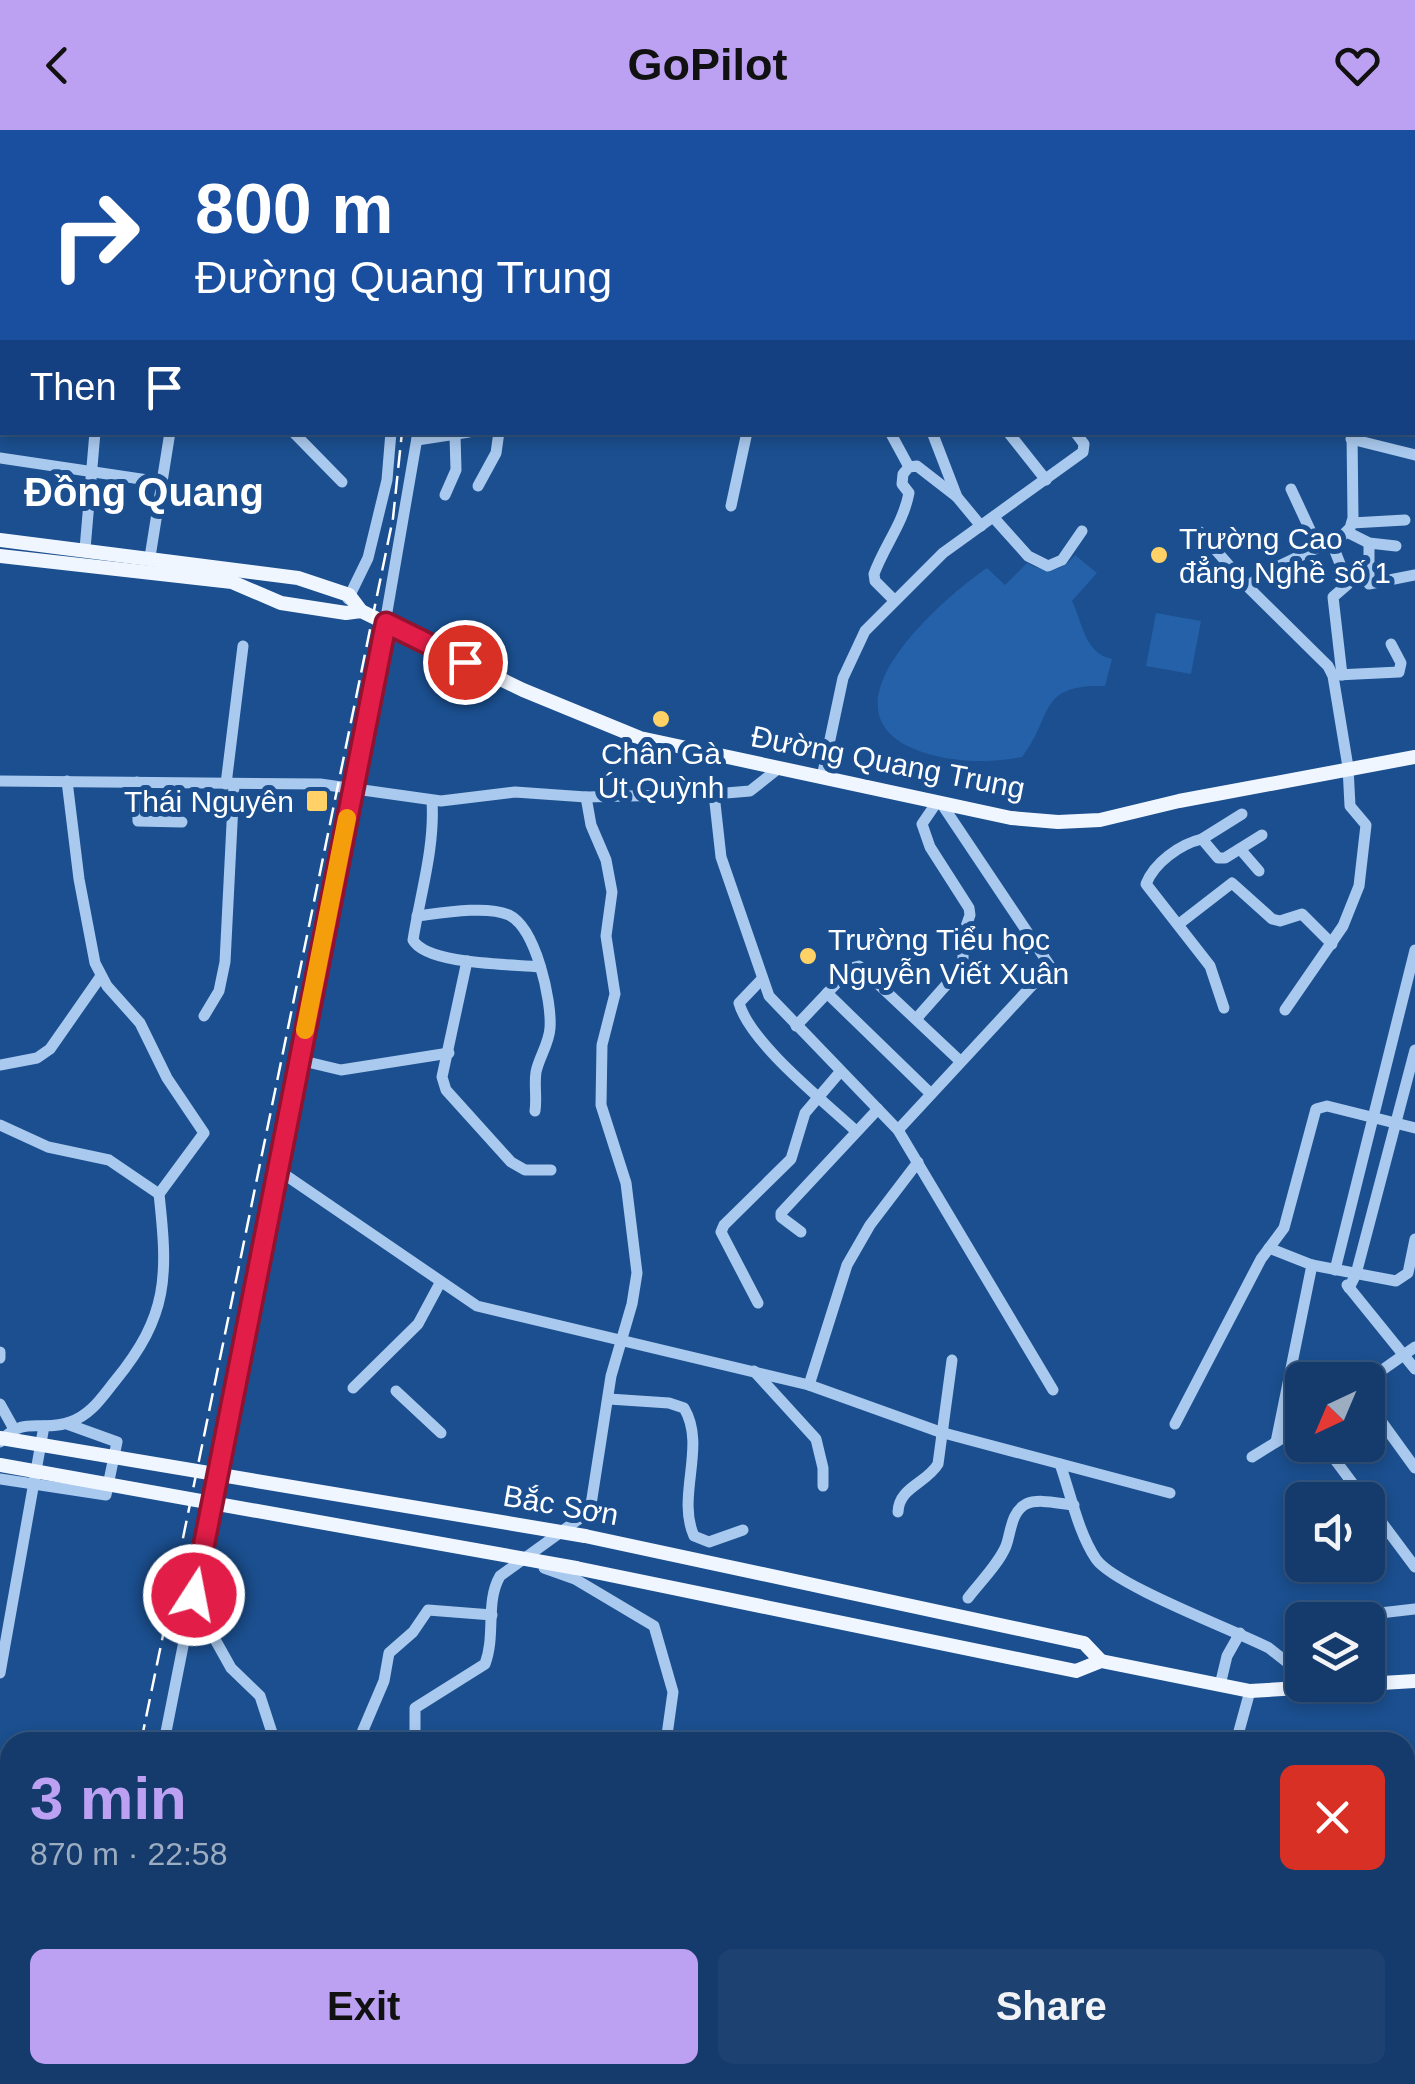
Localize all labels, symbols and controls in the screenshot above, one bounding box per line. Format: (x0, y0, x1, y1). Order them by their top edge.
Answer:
icon: back (30, 38, 85, 93)
icon: heart (1330, 38, 1385, 93)
text: GoPilot (628, 39, 787, 90)
icon: right (30, 170, 160, 300)
text: 800 m (195, 170, 393, 248)
text: Đường Quang Trung (195, 252, 612, 303)
icon: arrive (137, 360, 192, 415)
text: Then (30, 366, 117, 408)
district label: Đồng Quang (24, 470, 264, 514)
place label: Trường Cao đẳng Nghề số 1 (1179, 522, 1391, 589)
marker: Trường Cao đẳng Nghề số 1 (1148, 544, 1170, 566)
pin (423, 620, 508, 705)
icon: arrive (438, 635, 493, 690)
marker: Chân Gà Út Quỳnh (650, 708, 672, 730)
street label: Đường Quang Trung (748, 719, 1028, 805)
place label: Chân Gà Út Quỳnh (598, 737, 724, 804)
place label: Thái Nguyên (124, 785, 294, 818)
marker: Thái Nguyên (304, 788, 330, 814)
place label: Trường Tiểu học Nguyễn Viết Xuân (828, 923, 1069, 990)
marker: Trường Tiểu học Nguyễn Viết Xuân (797, 945, 819, 967)
north arrow (1285, 1362, 1385, 1462)
map controls (1285, 1362, 1385, 1702)
street label: Bắc Sơn (501, 1479, 621, 1531)
button: sound (1285, 1482, 1385, 1582)
position arrow (142, 1543, 246, 1647)
button: layers (1285, 1602, 1385, 1702)
text: 3 min (30, 1765, 187, 1832)
button: close (1280, 1765, 1385, 1870)
text: 870 m · 22:58 (30, 1836, 227, 1872)
button: Exit (30, 1949, 698, 2064)
button: Share (718, 1949, 1385, 2064)

